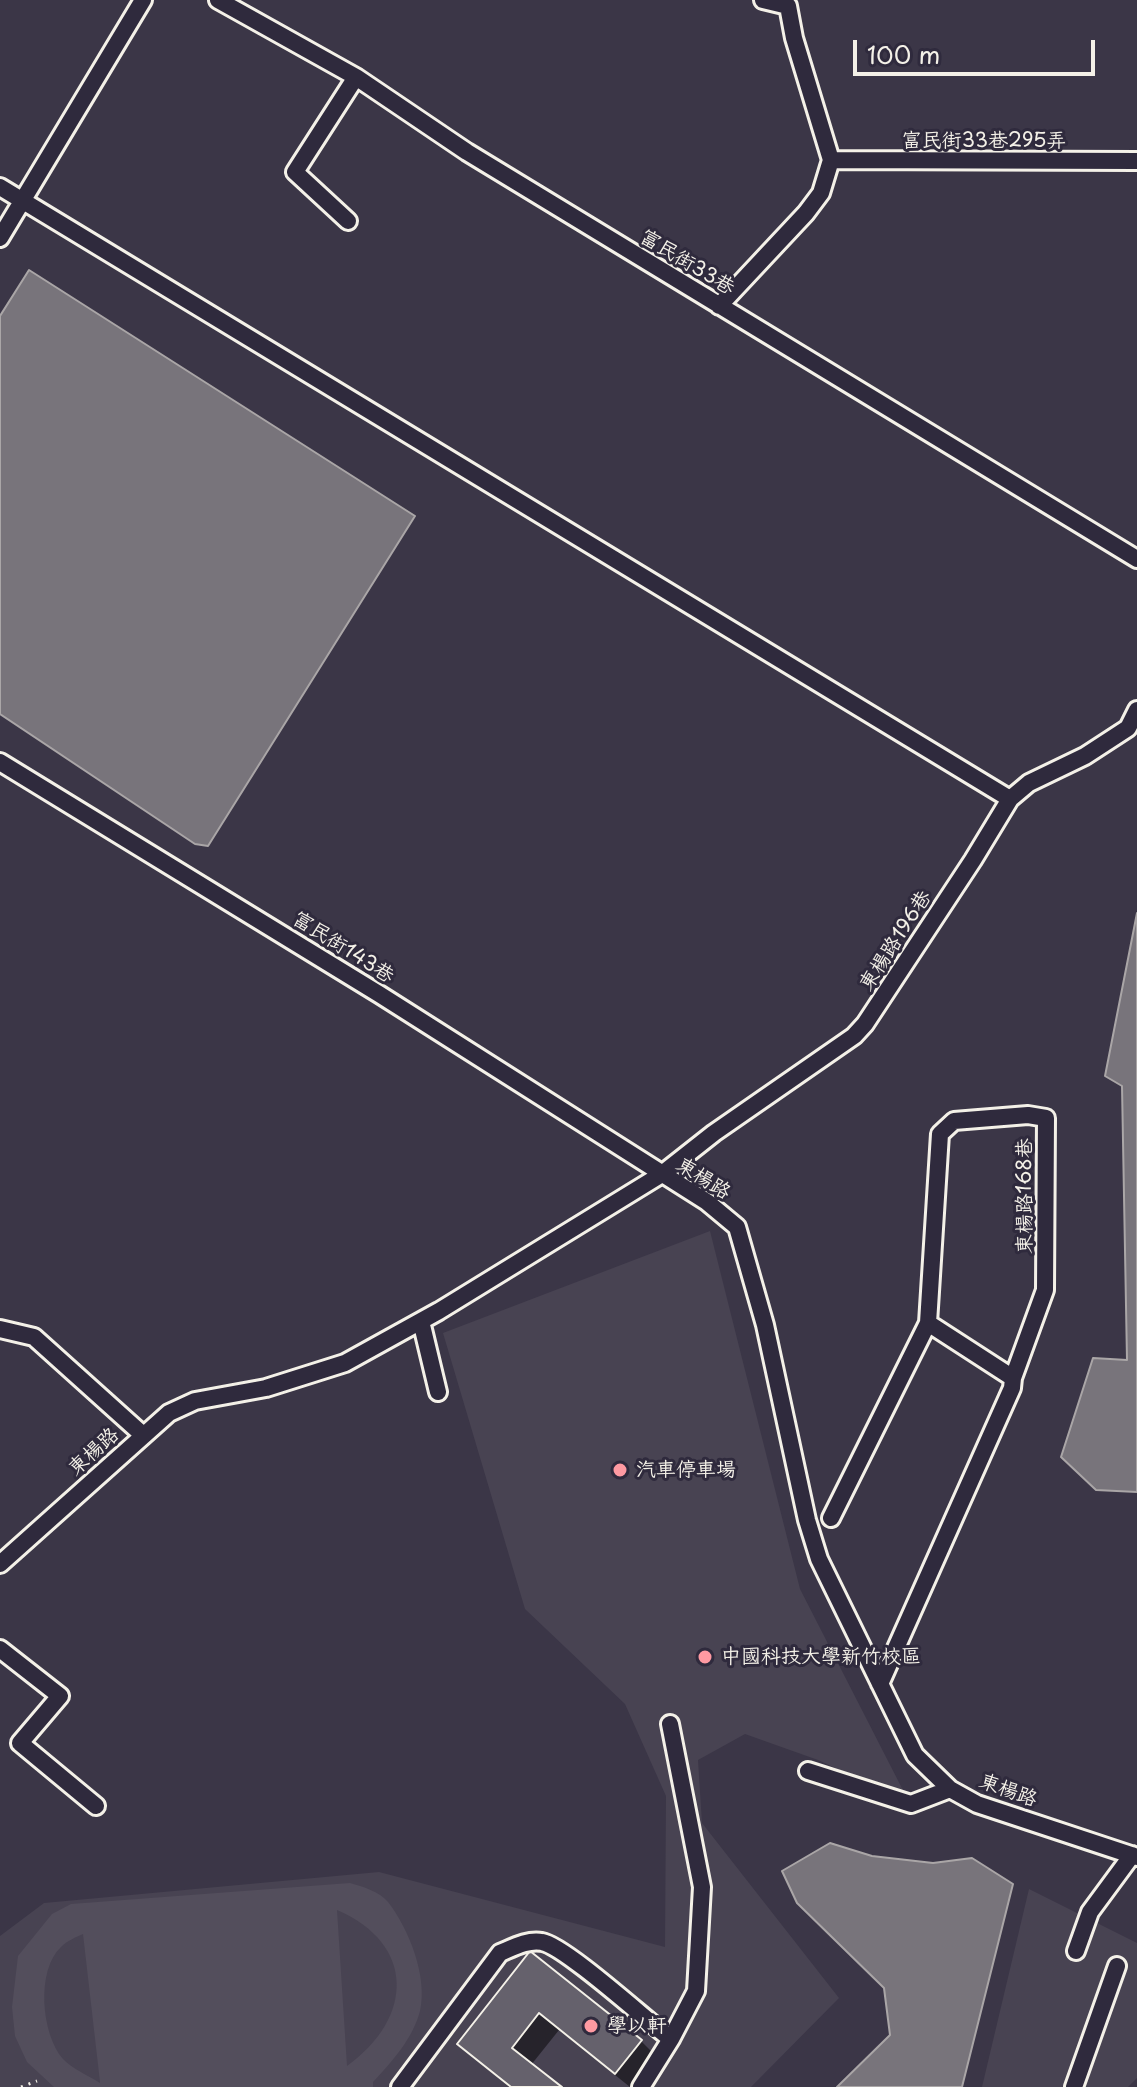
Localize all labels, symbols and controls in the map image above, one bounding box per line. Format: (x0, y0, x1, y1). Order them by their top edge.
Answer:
scale bar (857, 24, 1099, 74)
text: 100 m (867, 36, 940, 72)
street label: 富民街33巷295弄 (902, 129, 1066, 153)
street label: 富民街33巷 (635, 225, 739, 301)
street label: 東楊路196巷 (855, 887, 937, 995)
street label: 富民街143巷 (288, 907, 398, 989)
street label: 東楊路168巷 (1013, 1138, 1037, 1254)
street label: 東楊路 (671, 1153, 735, 1205)
street label: 東楊路 (64, 1423, 124, 1481)
place label: 汽車停車場 (636, 1458, 736, 1482)
marker: 汽車停車場 (611, 1461, 629, 1479)
place label: 中國科技大學新竹校區 (721, 1645, 921, 1669)
marker: 中國科技大學新竹校區 (696, 1648, 714, 1666)
street label: 東楊路 (976, 1769, 1040, 1813)
place label: 學以軒 (607, 2014, 667, 2038)
marker: 學以軒 (582, 2017, 600, 2035)

